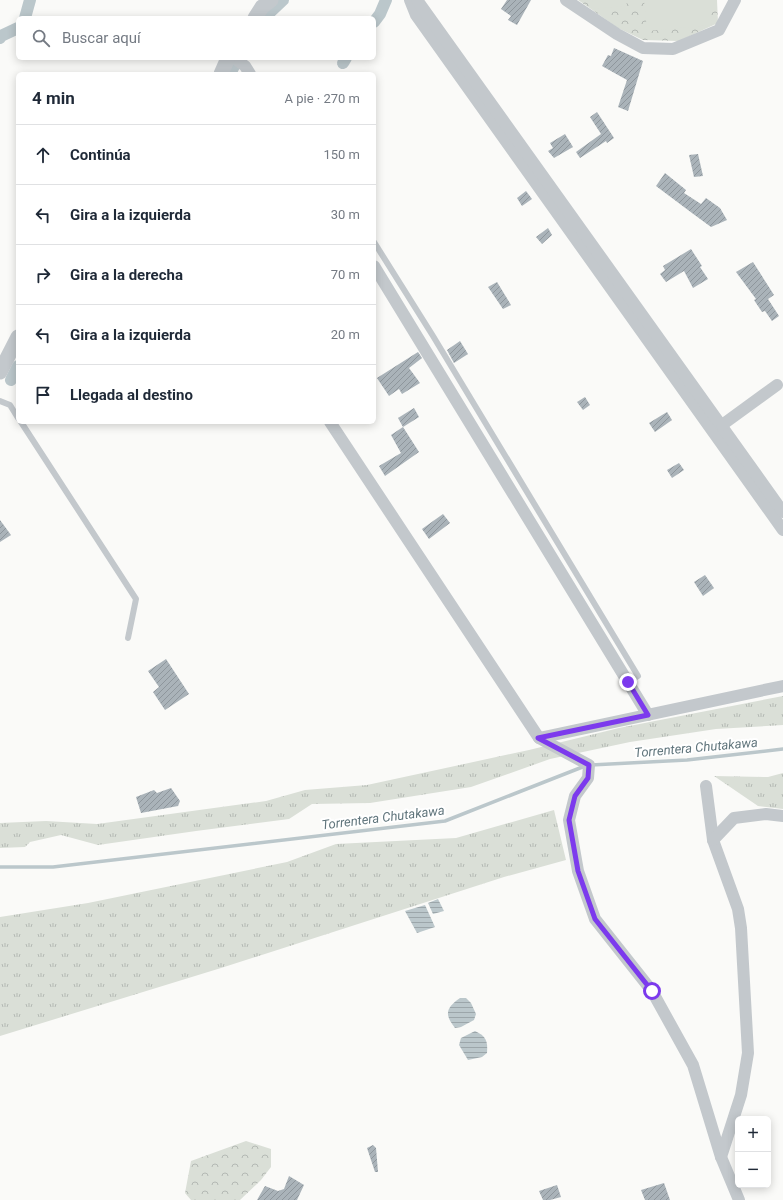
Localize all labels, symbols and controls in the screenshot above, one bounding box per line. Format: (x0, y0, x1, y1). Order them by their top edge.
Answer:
search box (16, 16, 376, 60)
icon: search (30, 27, 52, 49)
text: Buscar aquí (62, 29, 141, 47)
text: 4 min (32, 88, 75, 108)
text: A pie · 270 m (285, 91, 360, 106)
icon: ahead (32, 144, 54, 166)
text: Continúa (70, 146, 131, 164)
text: 150 m (323, 147, 360, 162)
icon: left (32, 204, 54, 226)
text: Gira a la izquierda (70, 206, 191, 224)
text: 30 m (331, 207, 360, 222)
icon: right (32, 264, 54, 286)
text: Gira a la derecha (70, 266, 183, 284)
text: 70 m (331, 267, 360, 282)
icon: left (32, 324, 54, 346)
text: Gira a la izquierda (70, 326, 191, 344)
text: 20 m (331, 327, 360, 342)
icon: arrive (32, 384, 54, 406)
text: Llegada al destino (70, 386, 193, 404)
route end (619, 673, 637, 691)
water label: Torrentera Chutakawa (634, 735, 758, 760)
water label: Torrentera Chutakawa (321, 802, 446, 832)
route start (643, 982, 661, 1000)
map controls (735, 1116, 771, 1188)
button: + (735, 1116, 771, 1152)
button: − (735, 1152, 771, 1188)

